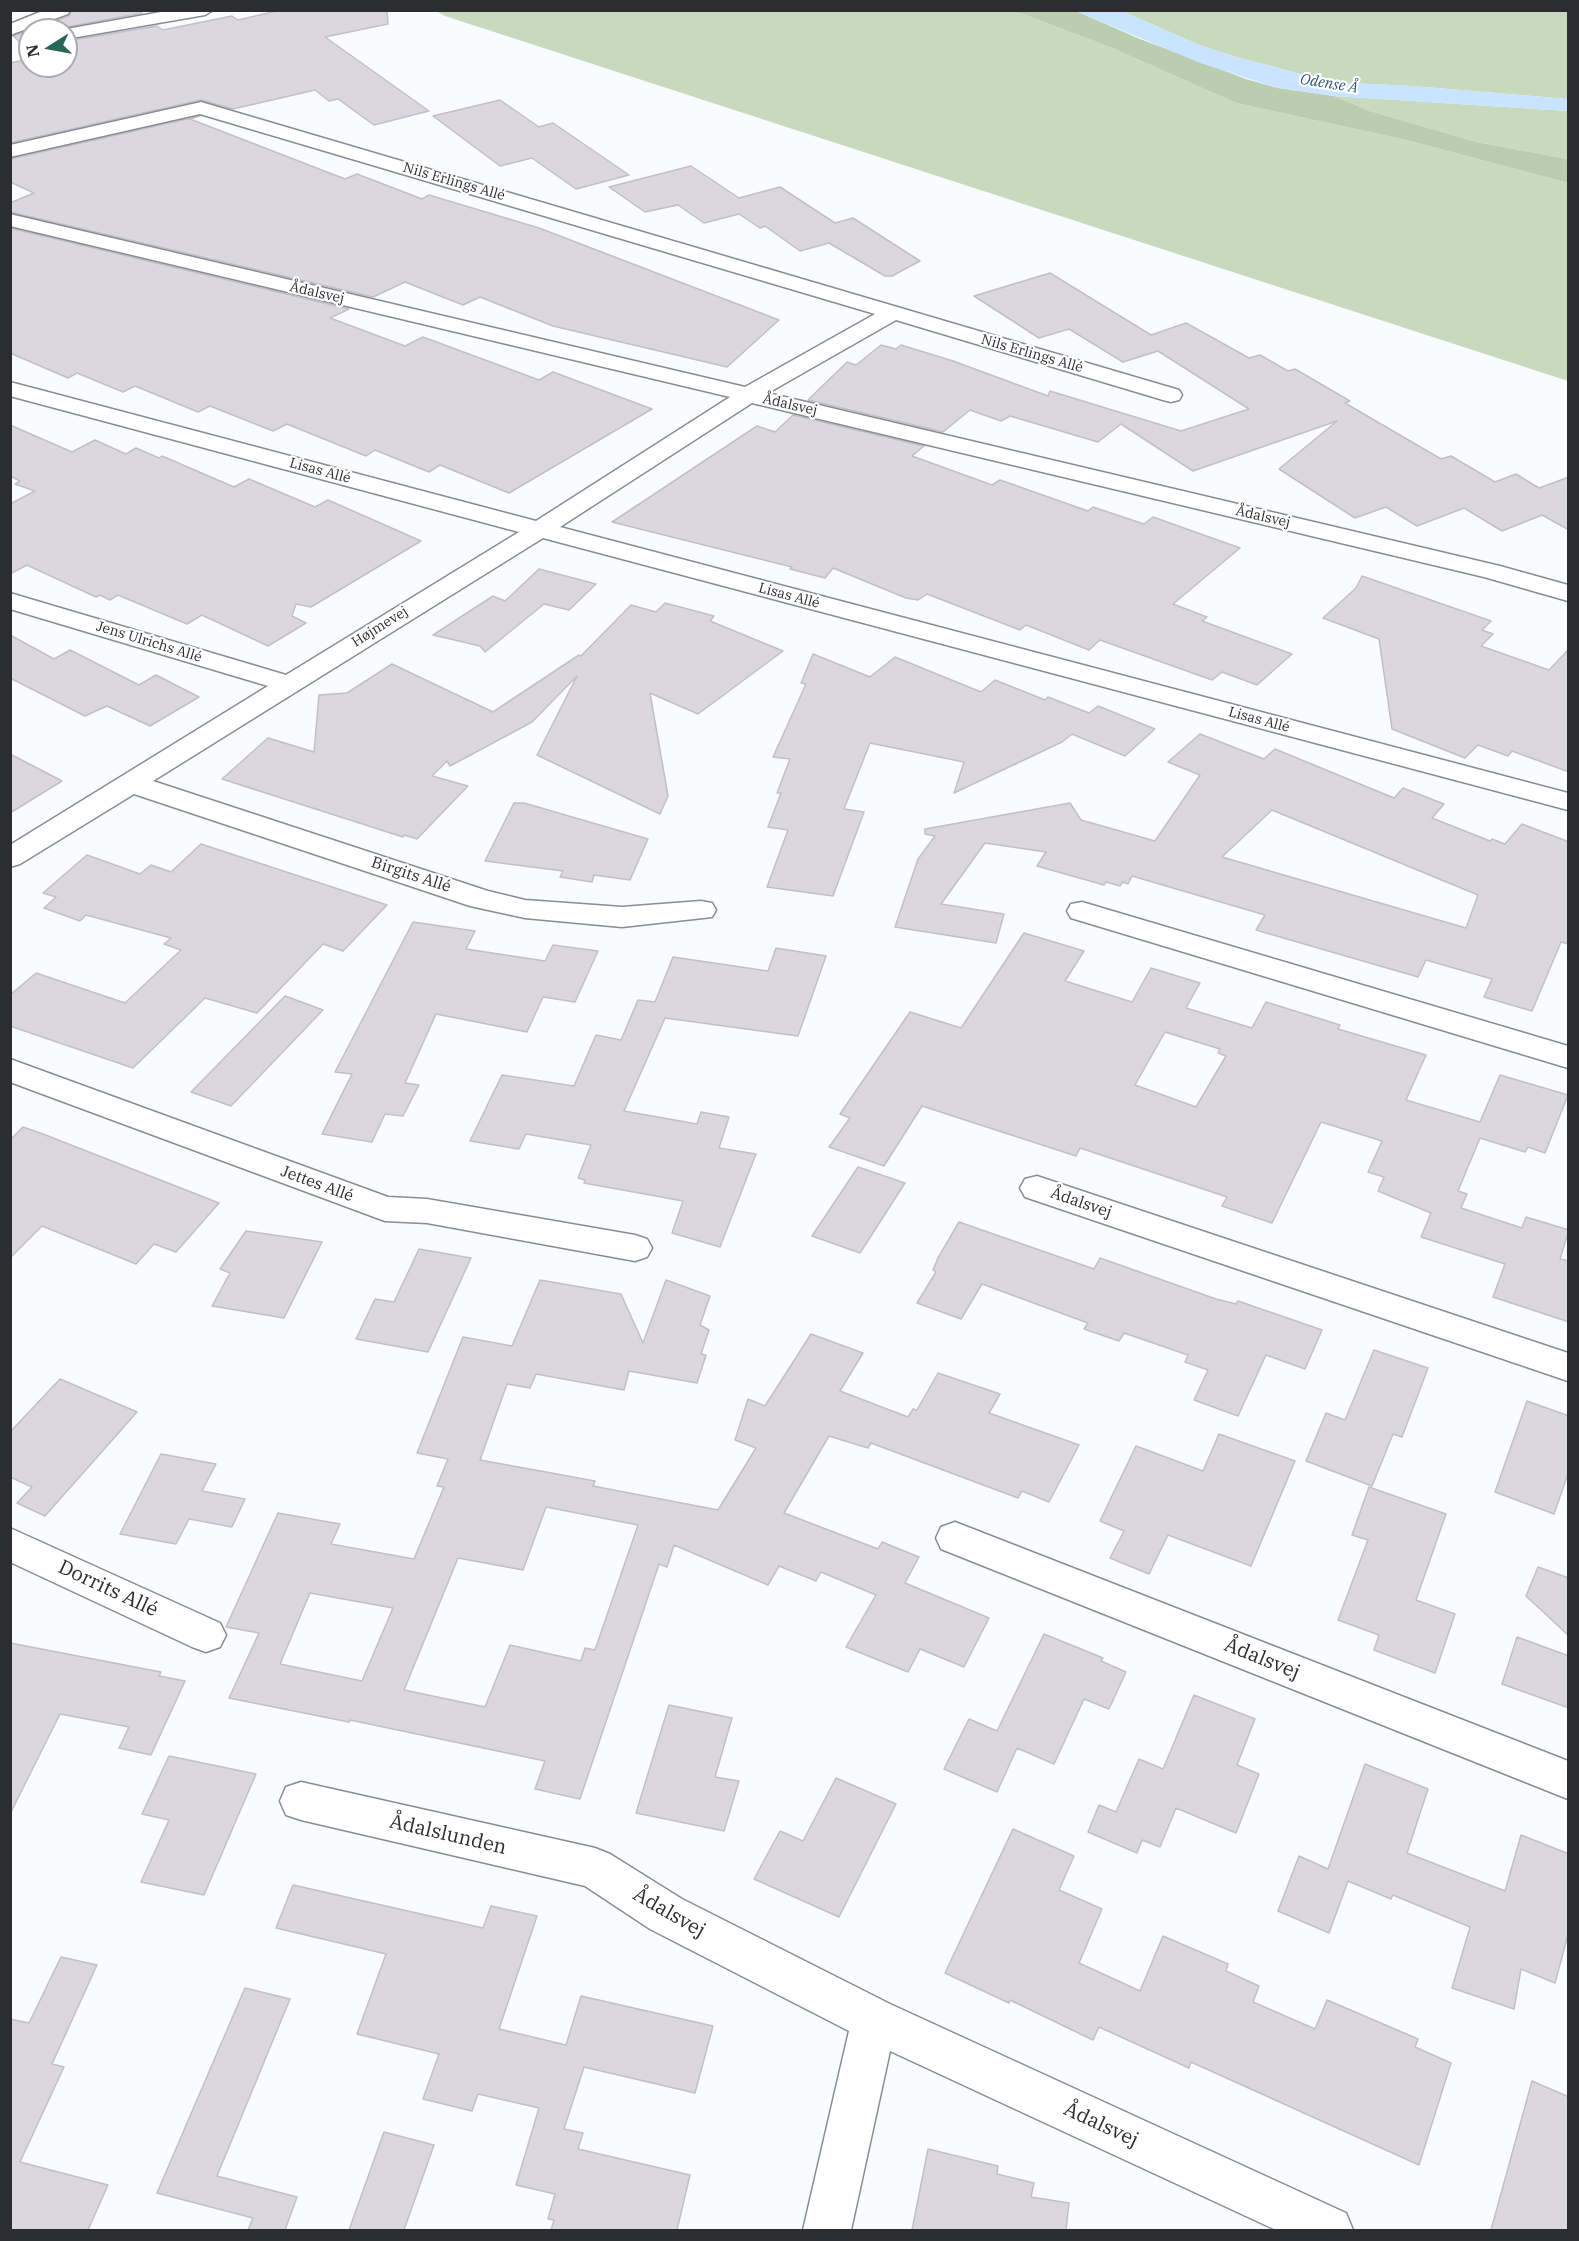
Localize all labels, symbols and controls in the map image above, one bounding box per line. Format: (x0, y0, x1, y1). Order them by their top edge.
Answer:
north arrow (18, 18, 78, 78)
text: N (21, 43, 43, 59)
water label: Odense Å (1299, 71, 1359, 97)
street label: Nils Erlings Allé (401, 159, 507, 205)
street label: Ådalsvej (288, 279, 346, 307)
street label: Nils Erlings Allé (979, 331, 1085, 377)
street label: Ådalsvej (761, 391, 819, 419)
street label: Lisas Allé (288, 455, 352, 487)
street label: Ådalsvej (1234, 503, 1292, 531)
street label: Lisas Allé (757, 580, 821, 612)
street label: Højmevej (349, 603, 411, 651)
street label: Jens Ulrichs Allé (94, 618, 204, 666)
street label: Lisas Allé (1227, 704, 1291, 736)
street label: Birgits Allé (369, 853, 453, 897)
street label: Jettes Allé (278, 1162, 356, 1206)
street label: Ådalsvej (1048, 1184, 1114, 1222)
street label: Dorrits Allé (54, 1555, 162, 1623)
street label: Ådalsvej (1221, 1633, 1303, 1685)
street label: Ådalslunden (387, 1810, 509, 1860)
street label: Ådalsvej (629, 1883, 709, 1943)
street label: Ådalsvej (1060, 2097, 1142, 2153)

